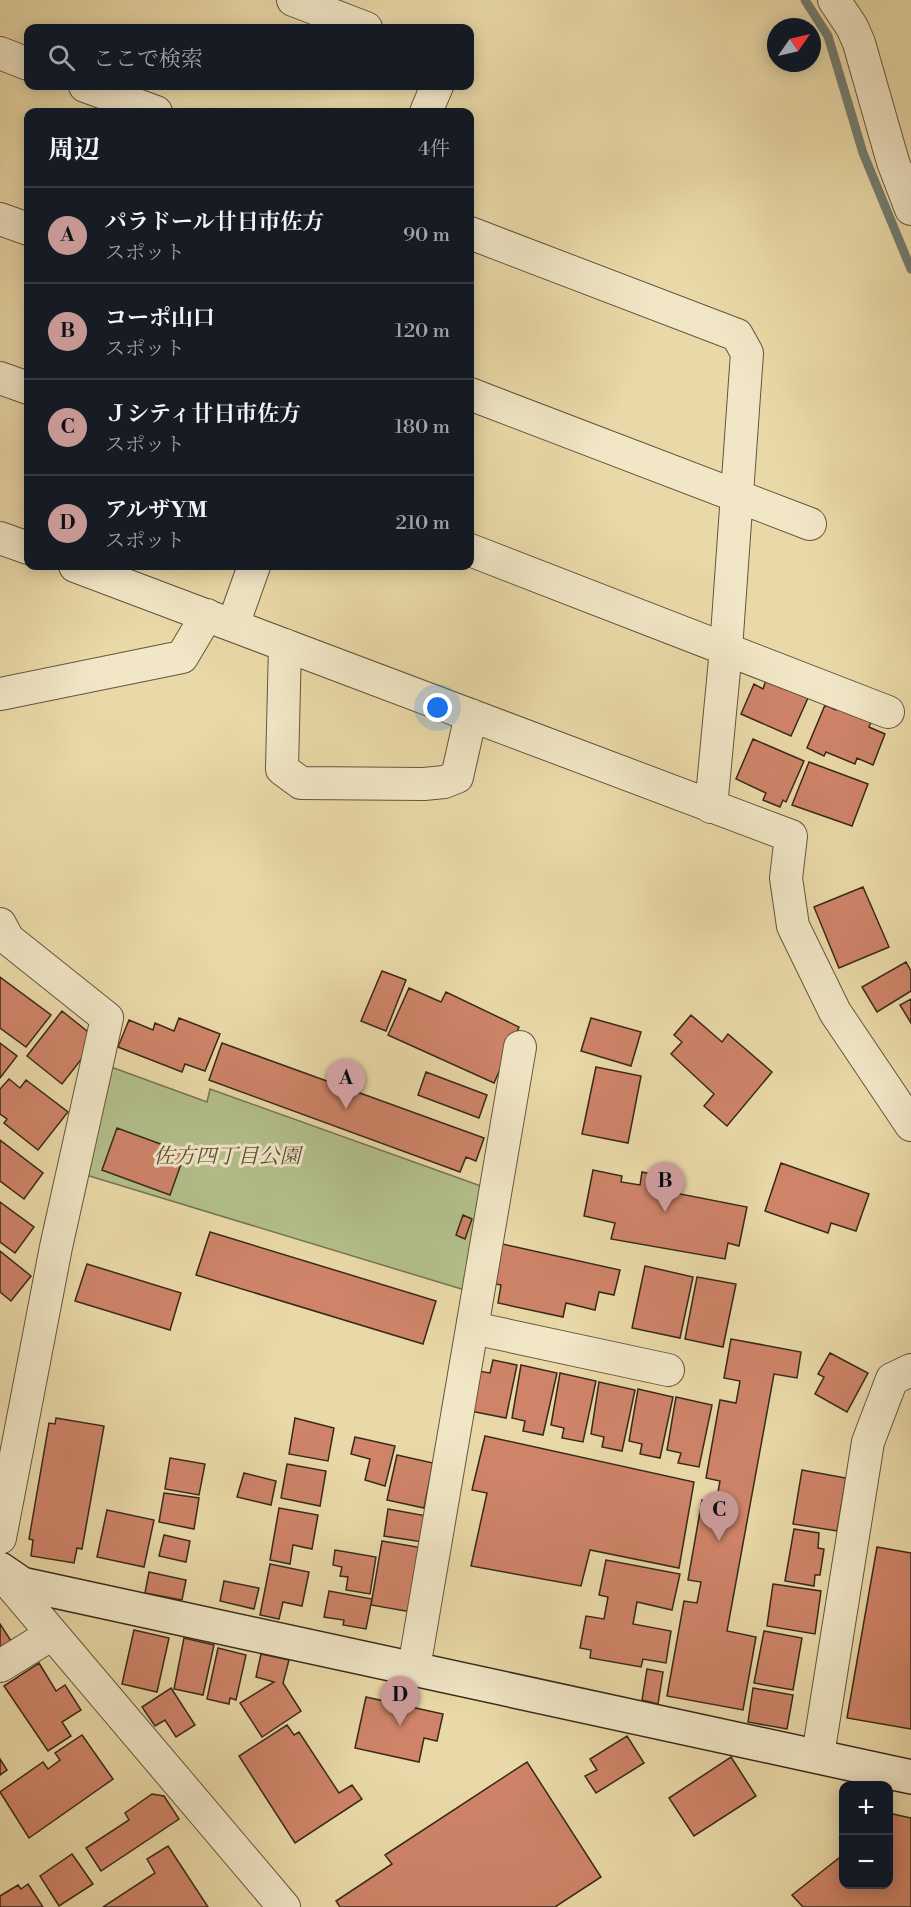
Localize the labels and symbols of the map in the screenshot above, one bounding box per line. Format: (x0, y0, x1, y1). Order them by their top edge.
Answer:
north arrow (767, 18, 821, 72)
your location (423, 693, 452, 722)
pin: A (326, 1060, 366, 1109)
park label: 佐方四丁目公園 (154, 1144, 303, 1170)
pin: B (646, 1162, 684, 1212)
pin: C (700, 1492, 738, 1541)
pin: D (380, 1676, 420, 1726)

